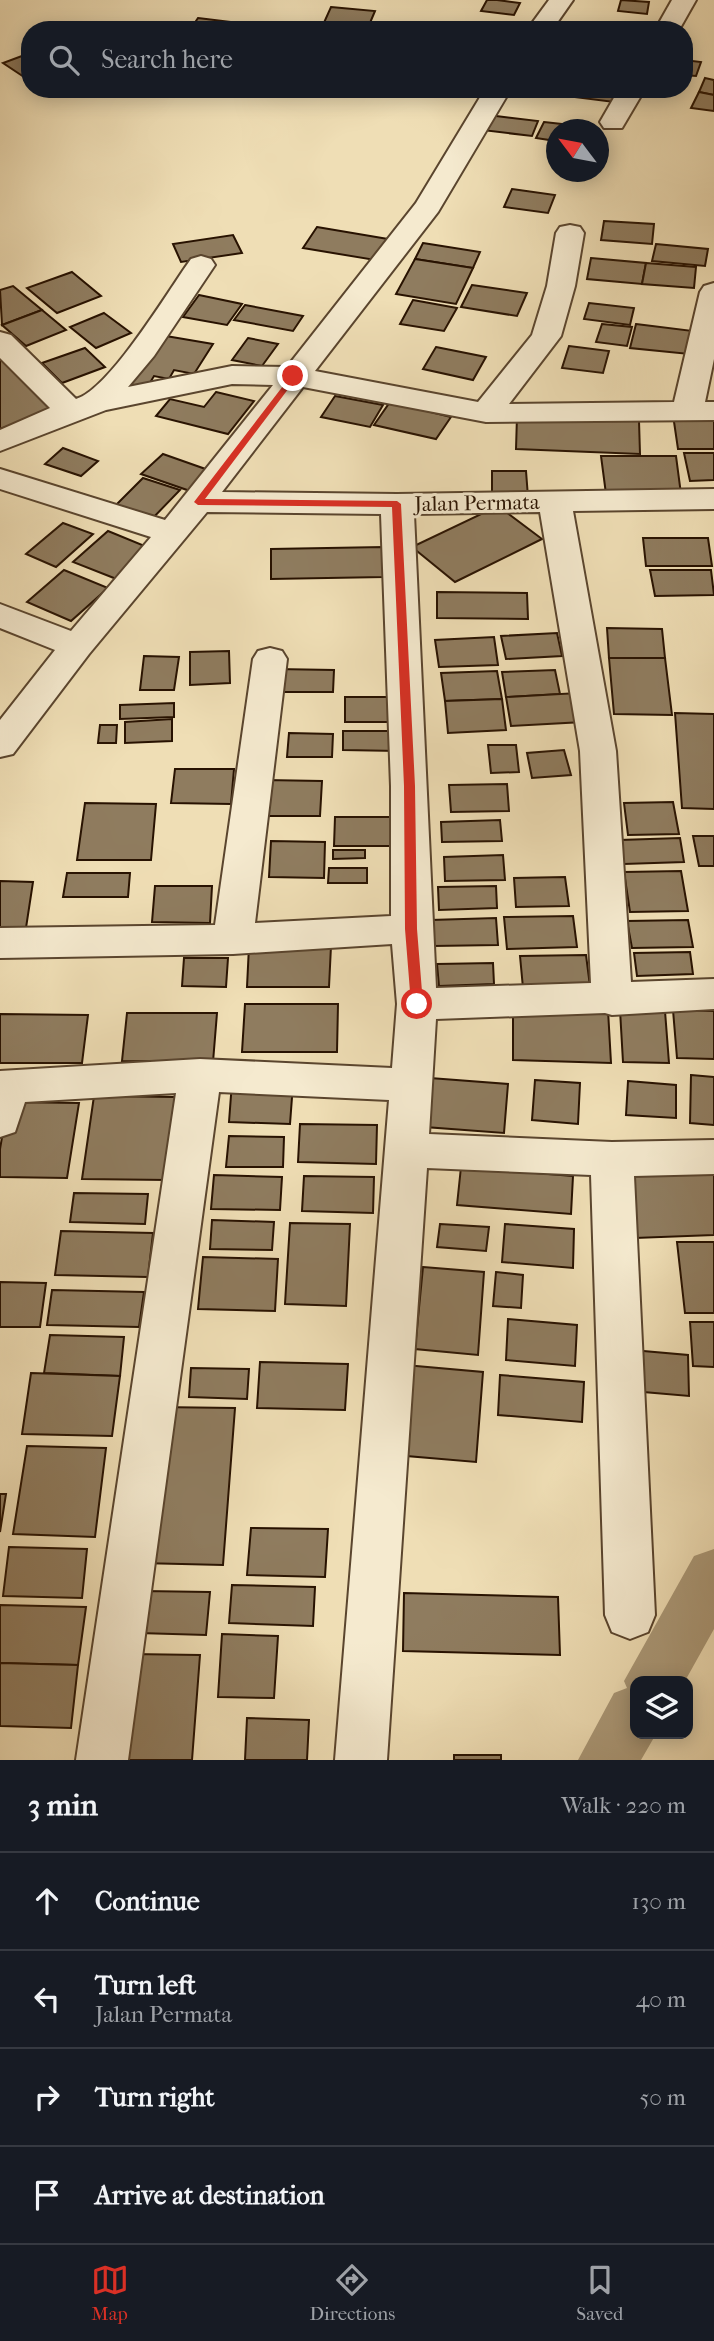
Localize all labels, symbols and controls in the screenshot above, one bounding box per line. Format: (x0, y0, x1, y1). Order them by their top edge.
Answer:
search box (21, 21, 693, 98)
icon: search (45, 41, 83, 79)
text: Search here (101, 44, 233, 75)
north arrow (546, 119, 609, 182)
route end (277, 360, 308, 391)
street label: Jalan Permata (412, 490, 540, 516)
route start (401, 988, 432, 1019)
map controls (630, 1676, 693, 1739)
button: layers (630, 1676, 693, 1739)
text: 3 min (28, 1788, 98, 1823)
text: Walk · 220 m (561, 1792, 686, 1819)
icon: ahead (28, 1882, 66, 1920)
text: Continue (95, 1886, 200, 1917)
text: 130 m (632, 1888, 686, 1915)
text: Turn left (95, 1970, 196, 2001)
icon: left (28, 1980, 66, 2018)
text: 40 m (636, 1986, 686, 2013)
text: Jalan Permata (95, 2001, 232, 2028)
icon: right (28, 2078, 66, 2116)
text: Turn right (95, 2082, 215, 2113)
text: 50 m (639, 2084, 686, 2111)
icon: arrive (28, 2176, 66, 2214)
text: Arrive at destination (95, 2180, 325, 2211)
tab: Map (91, 2261, 129, 2325)
tab: Directions (310, 2261, 395, 2325)
tab: Saved (576, 2261, 623, 2325)

